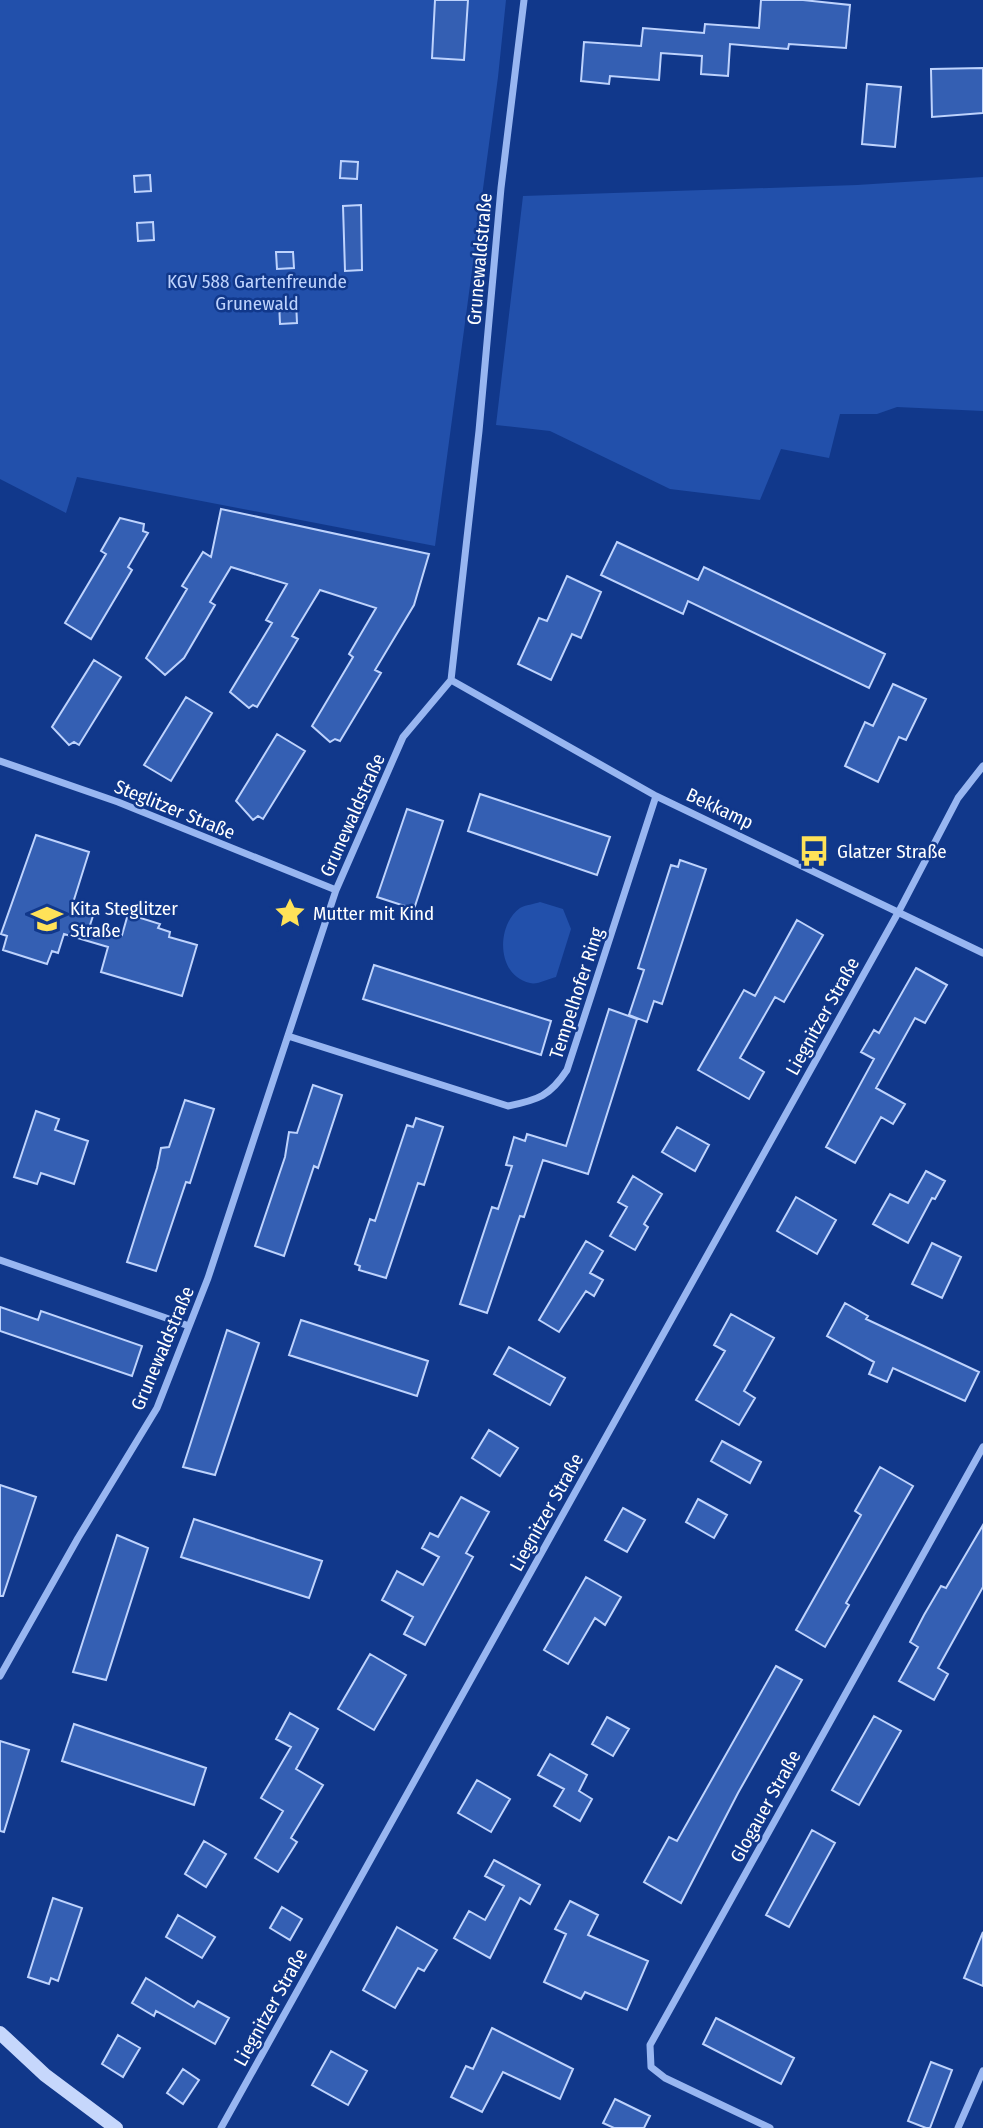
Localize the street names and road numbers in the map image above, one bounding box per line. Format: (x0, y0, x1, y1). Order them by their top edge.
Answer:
street label: Grunewaldstraße (462, 192, 497, 326)
street label: Grunewaldstraße (315, 750, 390, 880)
street label: Steglitzer Straße (111, 775, 239, 844)
street label: Bekkamp (683, 783, 757, 834)
street label: Tempelhofer Ring (544, 925, 609, 1062)
street label: Liegnitzer Straße (781, 953, 864, 1079)
street label: Grunewaldstraße (126, 1283, 199, 1414)
street label: Liegnitzer Straße (505, 1449, 588, 1575)
street label: Glogauer Straße (725, 1746, 806, 1866)
street label: Liegnitzer Straße (229, 1944, 312, 2070)

